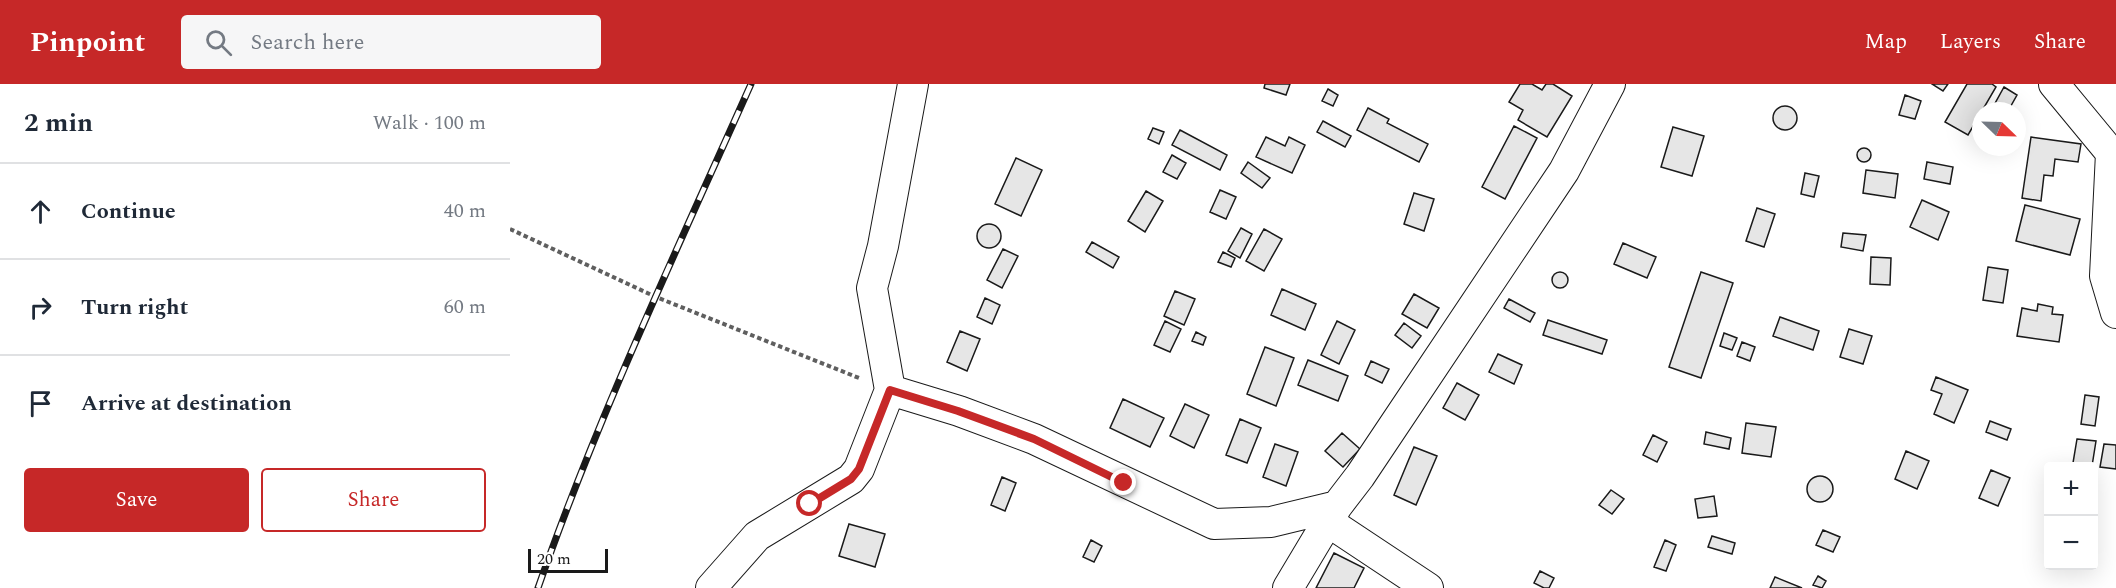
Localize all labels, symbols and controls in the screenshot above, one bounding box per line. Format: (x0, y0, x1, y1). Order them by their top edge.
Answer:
search box (181, 15, 601, 69)
text: Pinpoint (30, 21, 145, 64)
icon: search (202, 26, 235, 59)
text: Search here (250, 26, 364, 59)
text: Map (1865, 26, 1907, 58)
text: Layers (1940, 26, 2001, 58)
text: Share (2034, 26, 2086, 58)
north arrow (1972, 102, 2026, 156)
text: 2 min (24, 103, 93, 143)
text: Walk · 100 m (373, 108, 486, 138)
icon: ahead (24, 195, 57, 228)
text: Continue (81, 195, 176, 228)
text: 40 m (444, 196, 486, 226)
icon: right (24, 291, 57, 324)
text: Turn right (81, 291, 188, 324)
text: 60 m (444, 292, 486, 322)
icon: arrive (24, 387, 57, 420)
text: Arrive at destination (81, 387, 292, 420)
map controls (2044, 462, 2098, 570)
button: + (2044, 462, 2098, 516)
button: Save (24, 468, 249, 532)
button: Share (261, 468, 486, 532)
route end (1110, 469, 1136, 495)
route start (796, 490, 822, 516)
button: − (2044, 516, 2098, 570)
scale bar (528, 546, 608, 574)
text: 20 m (537, 547, 571, 571)

